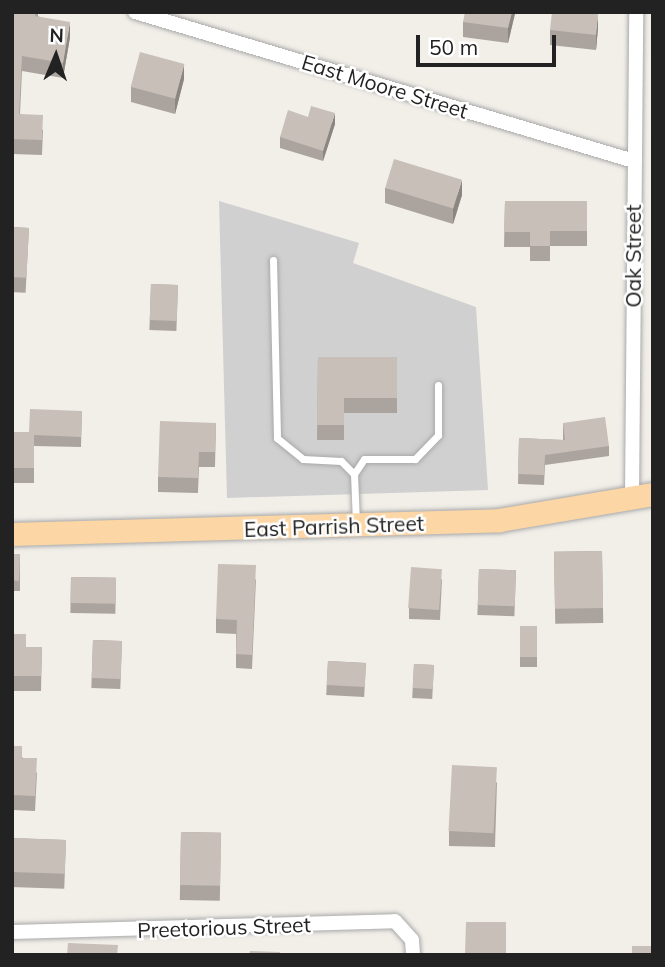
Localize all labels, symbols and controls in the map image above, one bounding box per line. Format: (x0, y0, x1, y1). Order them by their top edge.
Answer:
north arrow (21, 21, 91, 91)
scale bar (420, 21, 560, 65)
text: N (49, 23, 64, 47)
text: 50 m (429, 34, 478, 60)
street label: East Moore Street (299, 49, 471, 123)
street label: Oak Street (620, 204, 646, 308)
street label: East Parrish Street (244, 510, 424, 542)
street label: Preetorious Street (137, 911, 311, 943)

